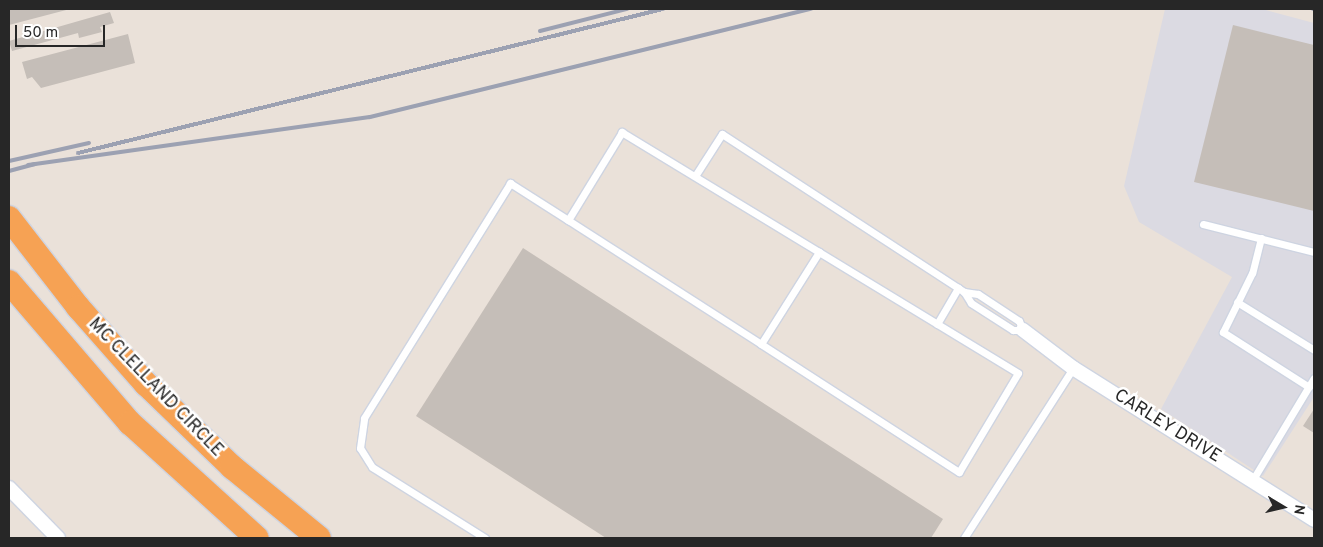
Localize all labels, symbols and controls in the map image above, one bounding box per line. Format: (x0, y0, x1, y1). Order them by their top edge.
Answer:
scale bar (18, 15, 108, 47)
text: 50 m (23, 24, 58, 43)
street label: MC CLELLAND CIRCLE (83, 314, 227, 462)
street label: CARLEY DRIVE (1109, 385, 1225, 469)
north arrow (1258, 482, 1308, 532)
text: N (1289, 503, 1307, 516)

